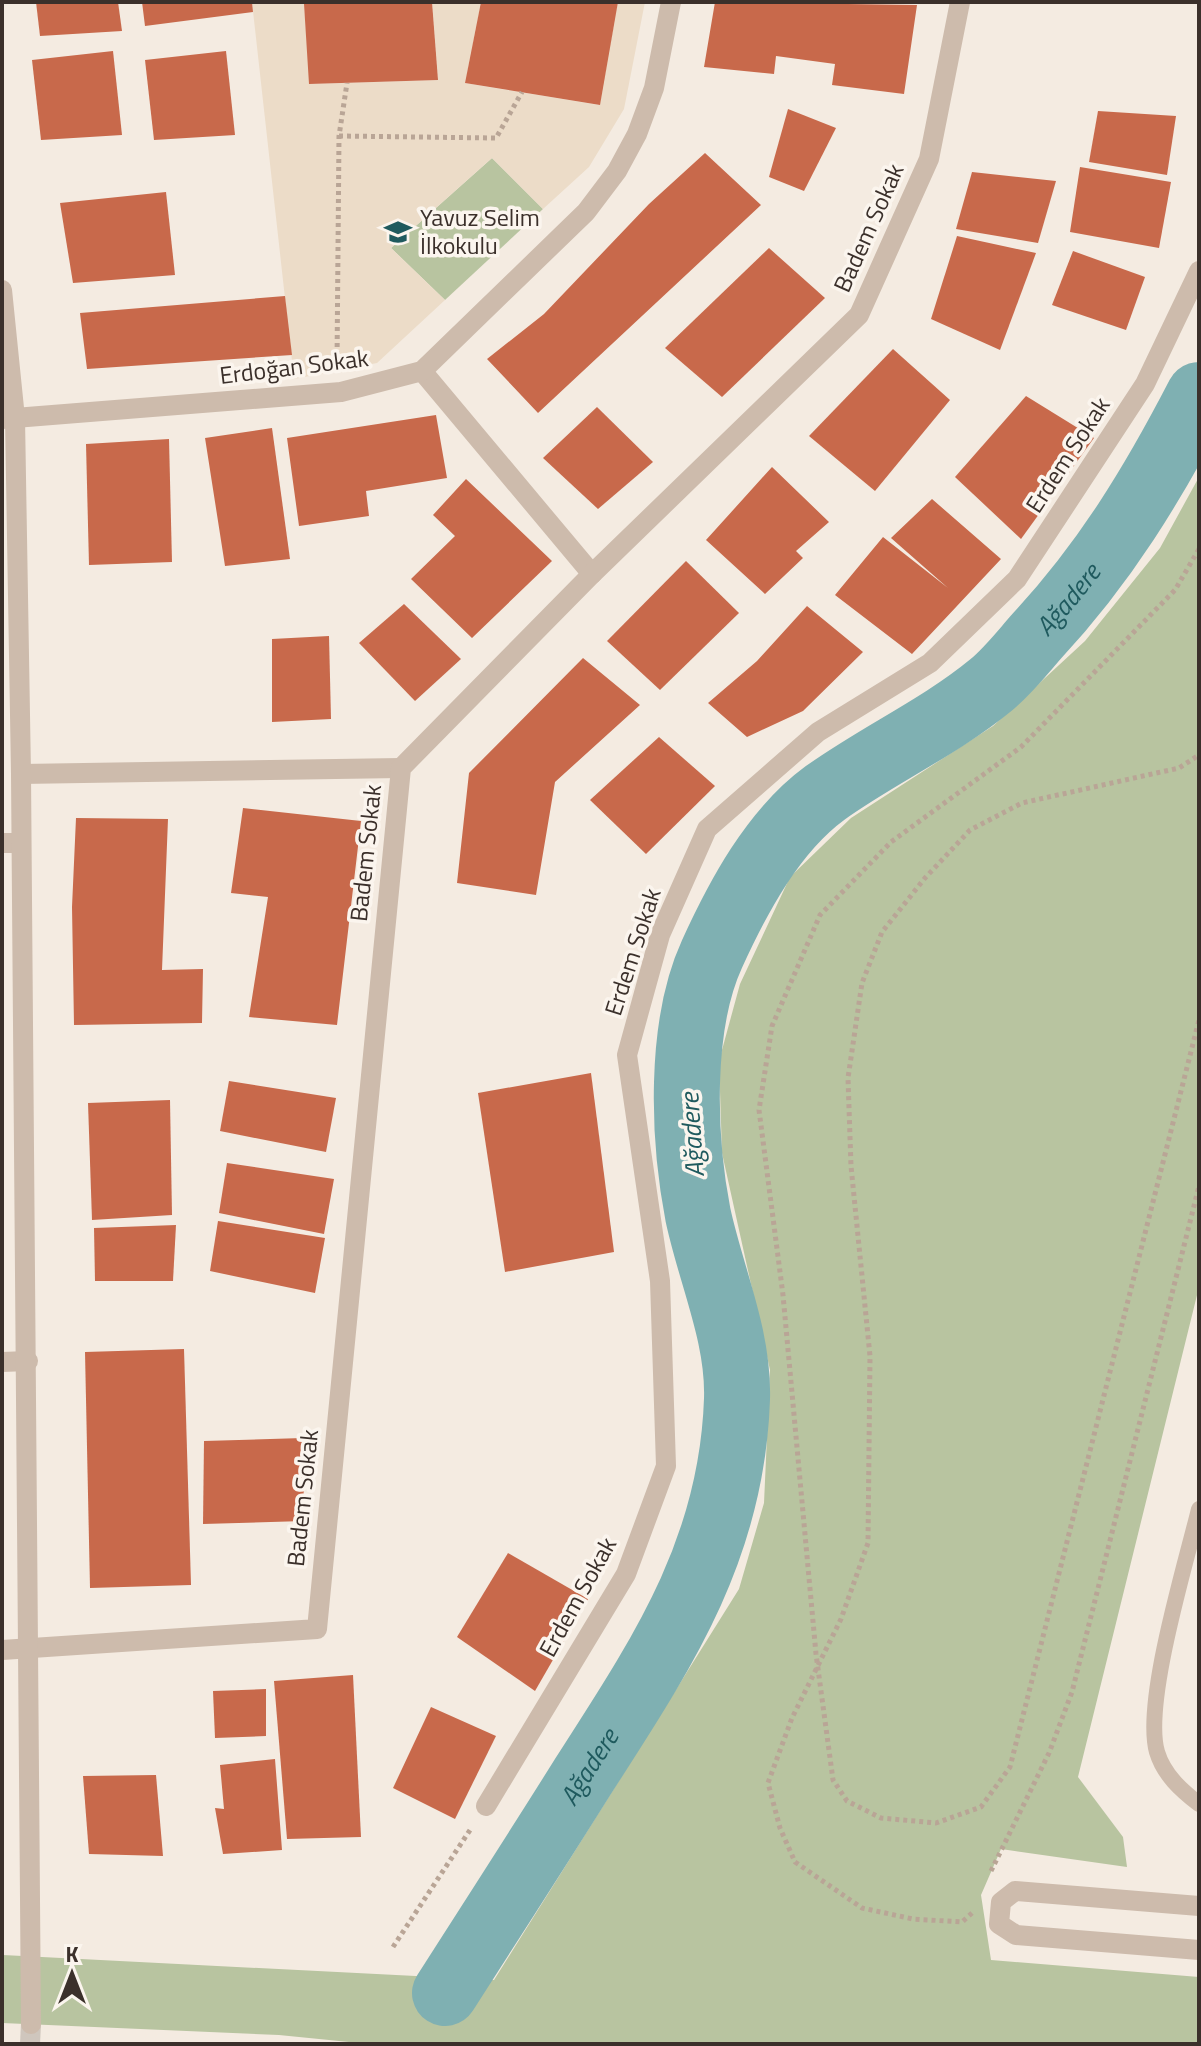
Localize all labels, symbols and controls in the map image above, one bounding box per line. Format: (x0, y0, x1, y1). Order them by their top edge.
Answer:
street label: Badem Sokak (824, 157, 913, 298)
place label: Yavuz Selim İlkokulu (420, 199, 540, 263)
school or university icon: Yavuz Selim İlkokulu (383, 217, 413, 247)
street label: Erdoğan Sokak (217, 339, 371, 393)
street label: Erdem Sokak (1016, 389, 1118, 520)
water label: Ağadere (1026, 553, 1111, 645)
street label: Badem Sokak (340, 782, 390, 923)
street label: Erdem Sokak (595, 883, 670, 1020)
water label: Ağadere (669, 1090, 714, 1178)
street label: Badem Sokak (277, 1427, 327, 1568)
street label: Erdem Sokak (529, 1530, 625, 1663)
water label: Ağadere (550, 1719, 629, 1813)
north arrow (32, 1934, 112, 2014)
text: K (65, 1937, 79, 1971)

